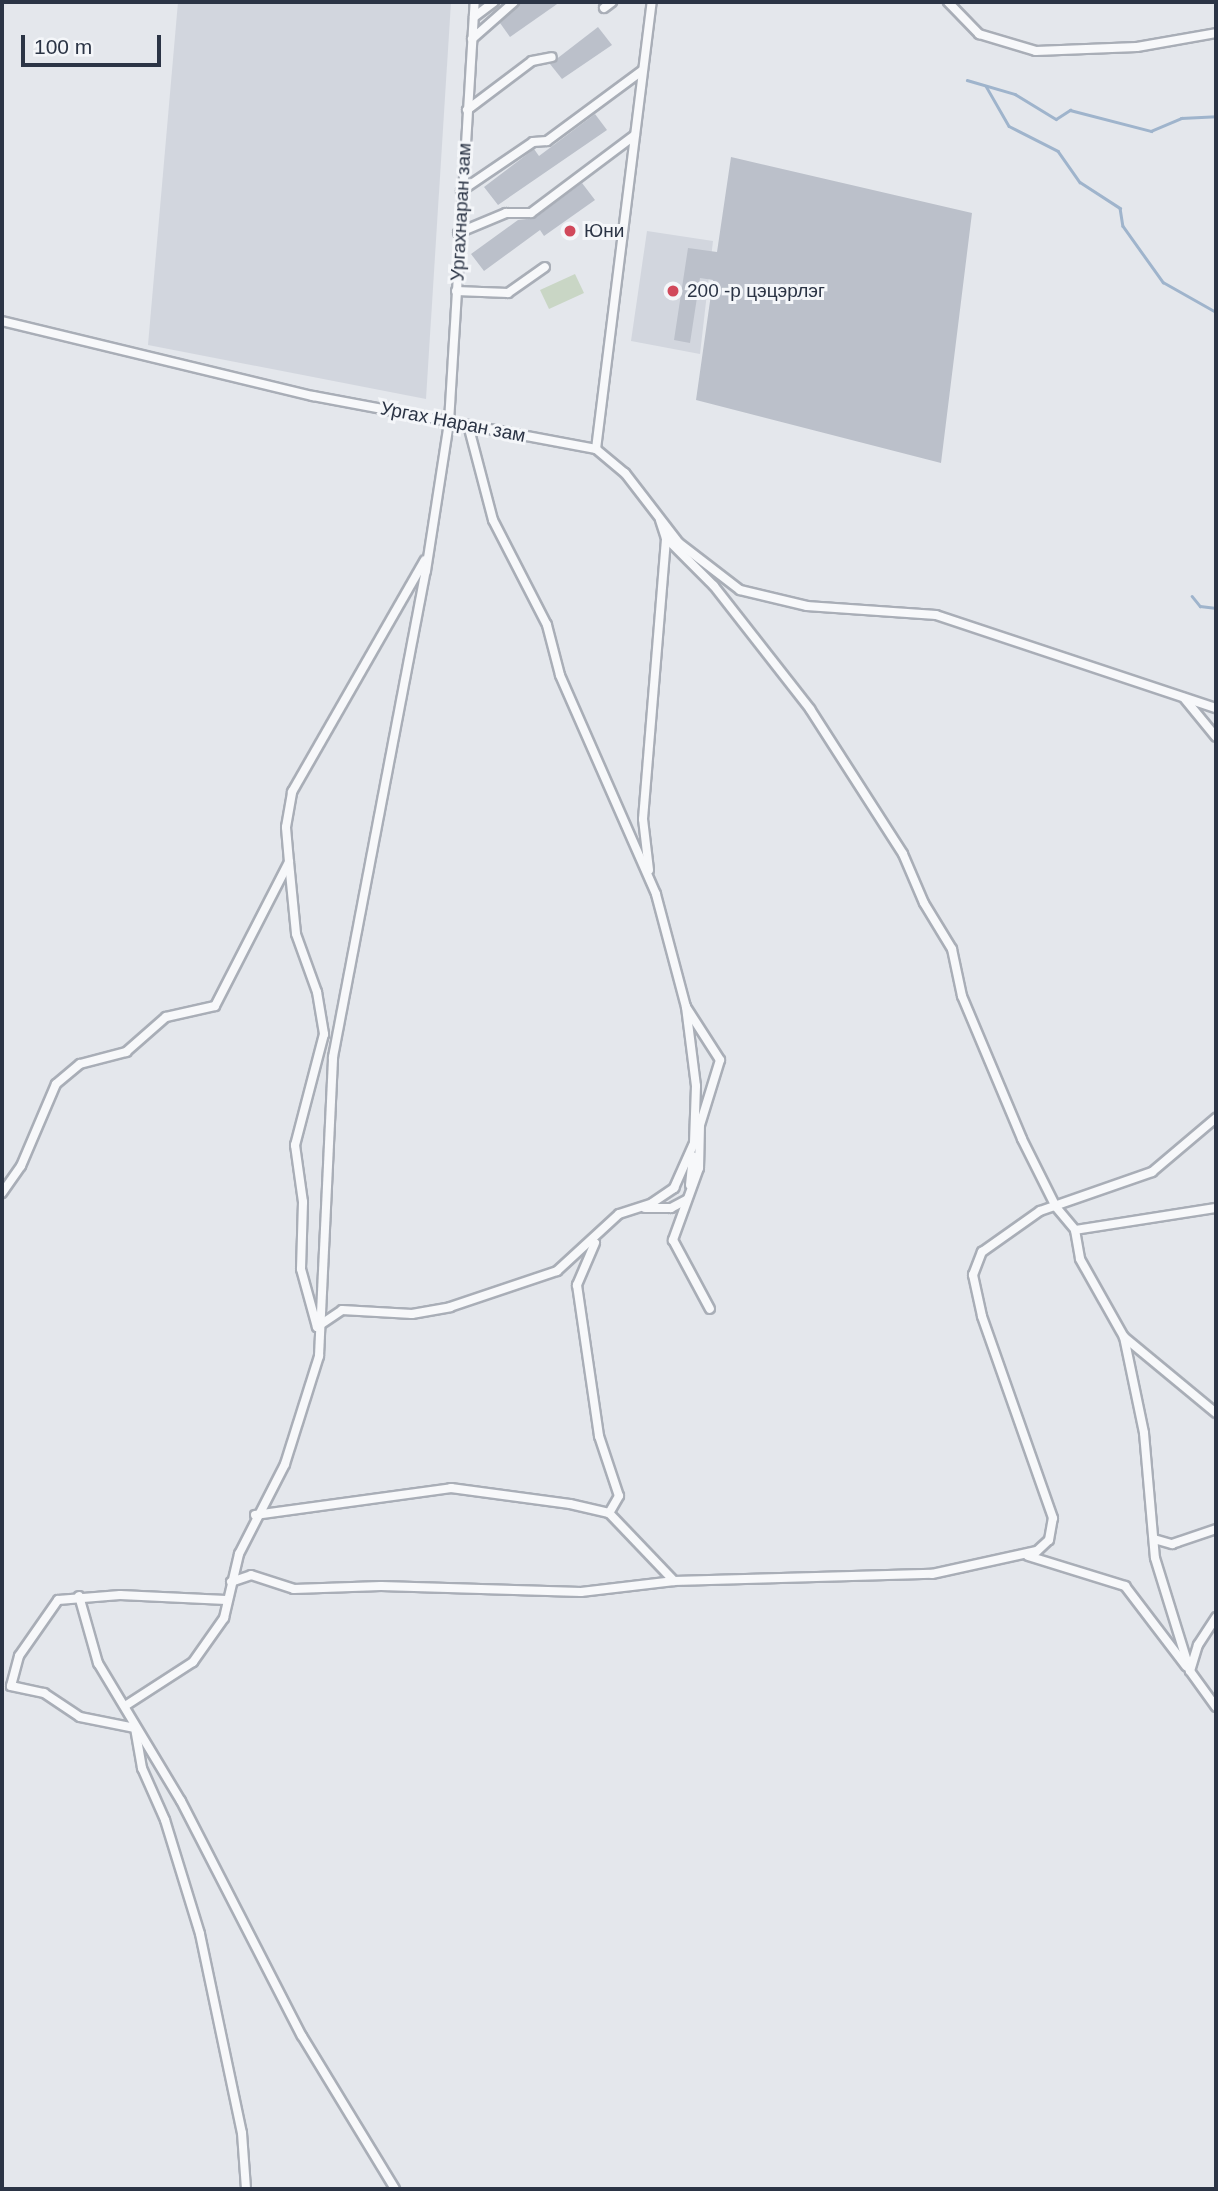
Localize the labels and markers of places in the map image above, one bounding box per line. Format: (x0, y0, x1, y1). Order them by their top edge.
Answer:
place label: Юни (584, 220, 624, 242)
marker: Юни (562, 223, 578, 239)
place label: 200 -р цэцэрлэг (687, 280, 825, 302)
marker: 200 -р цэцэрлэг (665, 283, 681, 299)

